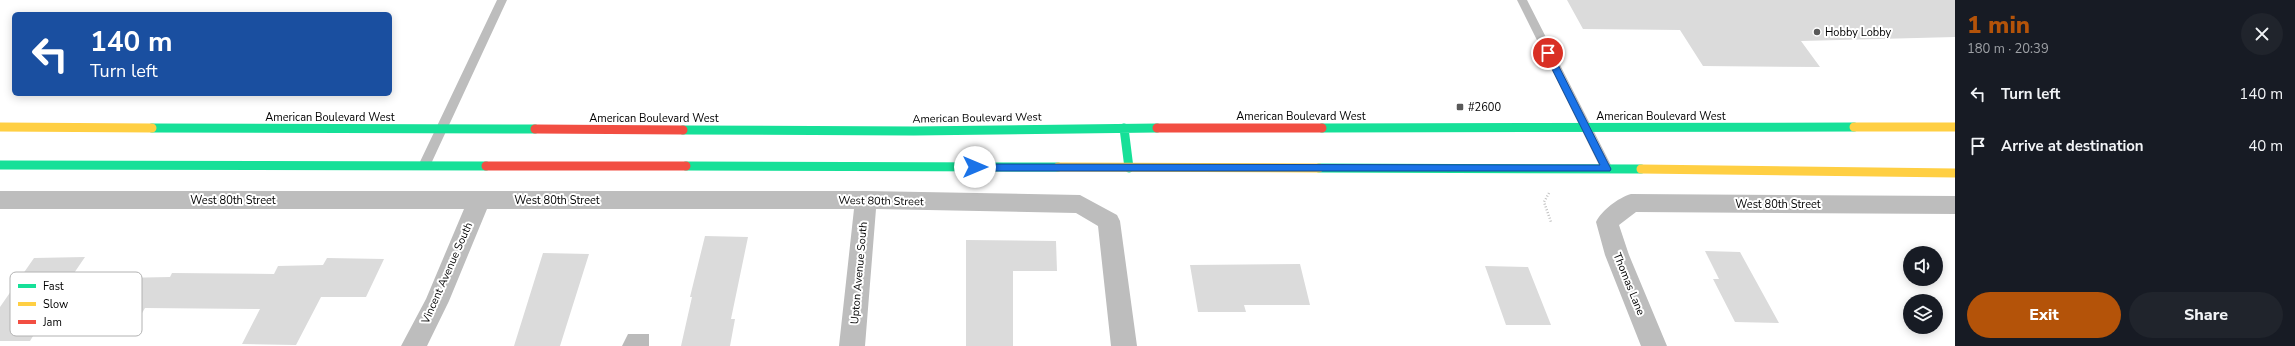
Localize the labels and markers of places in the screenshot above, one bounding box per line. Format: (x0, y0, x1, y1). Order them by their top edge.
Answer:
place label: Hobby Lobby (1825, 25, 1891, 40)
marker: Hobby Lobby (1812, 27, 1822, 37)
pin (1531, 36, 1565, 70)
place label: #2600 (1468, 100, 1501, 115)
marker: #2600 (1455, 102, 1465, 112)

